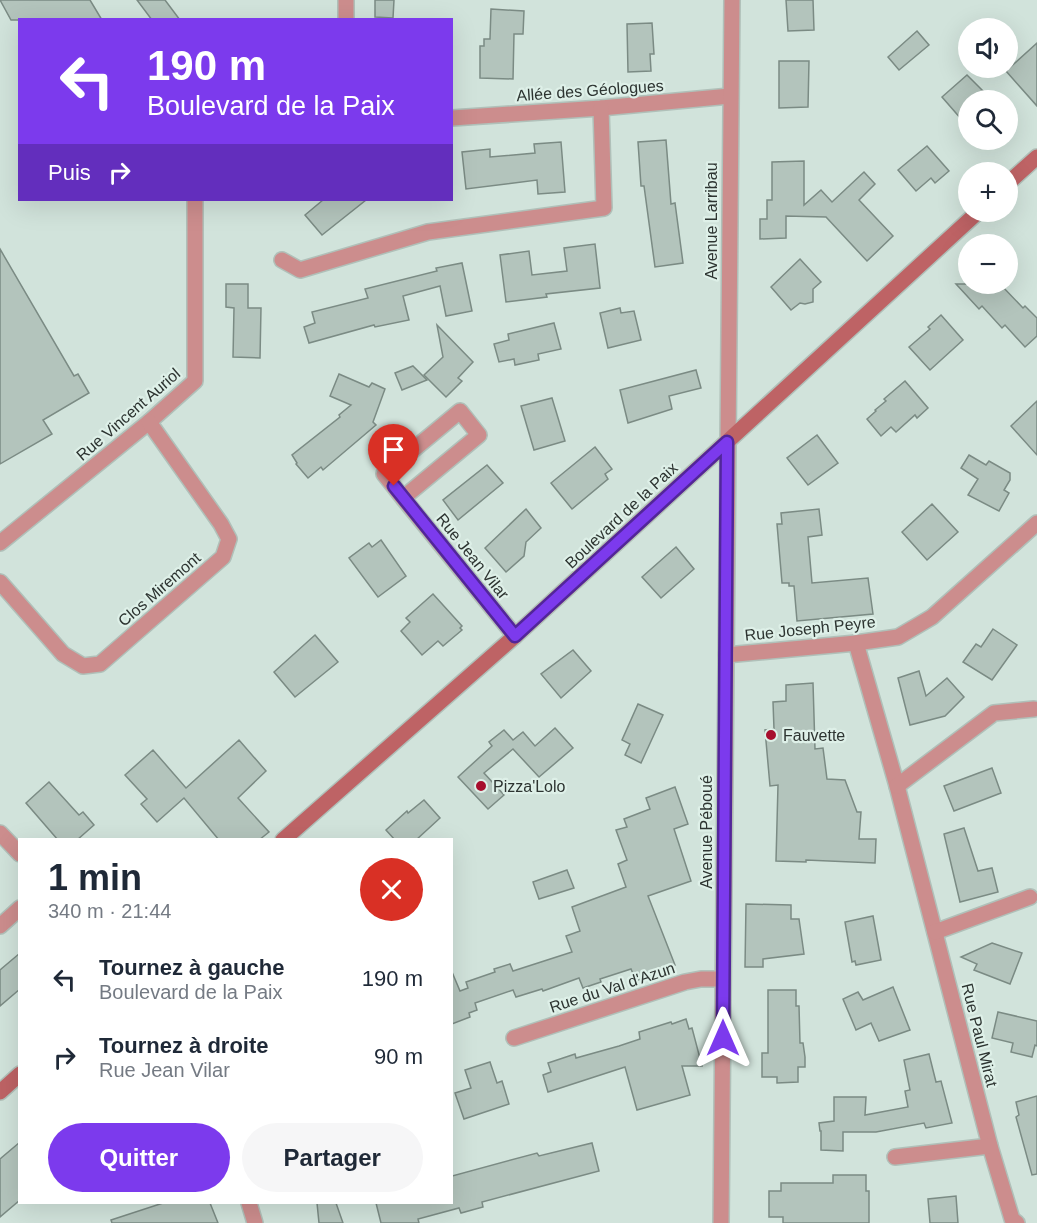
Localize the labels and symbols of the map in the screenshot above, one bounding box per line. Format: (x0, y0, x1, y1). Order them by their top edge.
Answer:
street label: Allée des Géologues (516, 77, 664, 104)
street label: Avenue Larribau (703, 162, 720, 280)
street label: Rue Vincent Auriol (73, 365, 183, 464)
pin (368, 424, 419, 486)
street label: Boulevard de la Paix (562, 459, 681, 572)
street label: Rue Jean Vilar (433, 510, 513, 603)
street label: Clos Miremont (115, 549, 204, 630)
street label: Rue Joseph Peyre (744, 613, 876, 644)
place label: Fauvette (783, 727, 845, 744)
marker: Fauvette (764, 728, 778, 742)
street label: Avenue Péboué (698, 775, 715, 889)
place label: Pizza'Lolo (493, 778, 566, 795)
marker: Pizza'Lolo (474, 779, 488, 793)
street label: Rue du Val d'Azun (547, 959, 677, 1016)
street label: Rue Paul Mirat (958, 982, 1001, 1089)
position arrow (691, 1006, 755, 1070)

